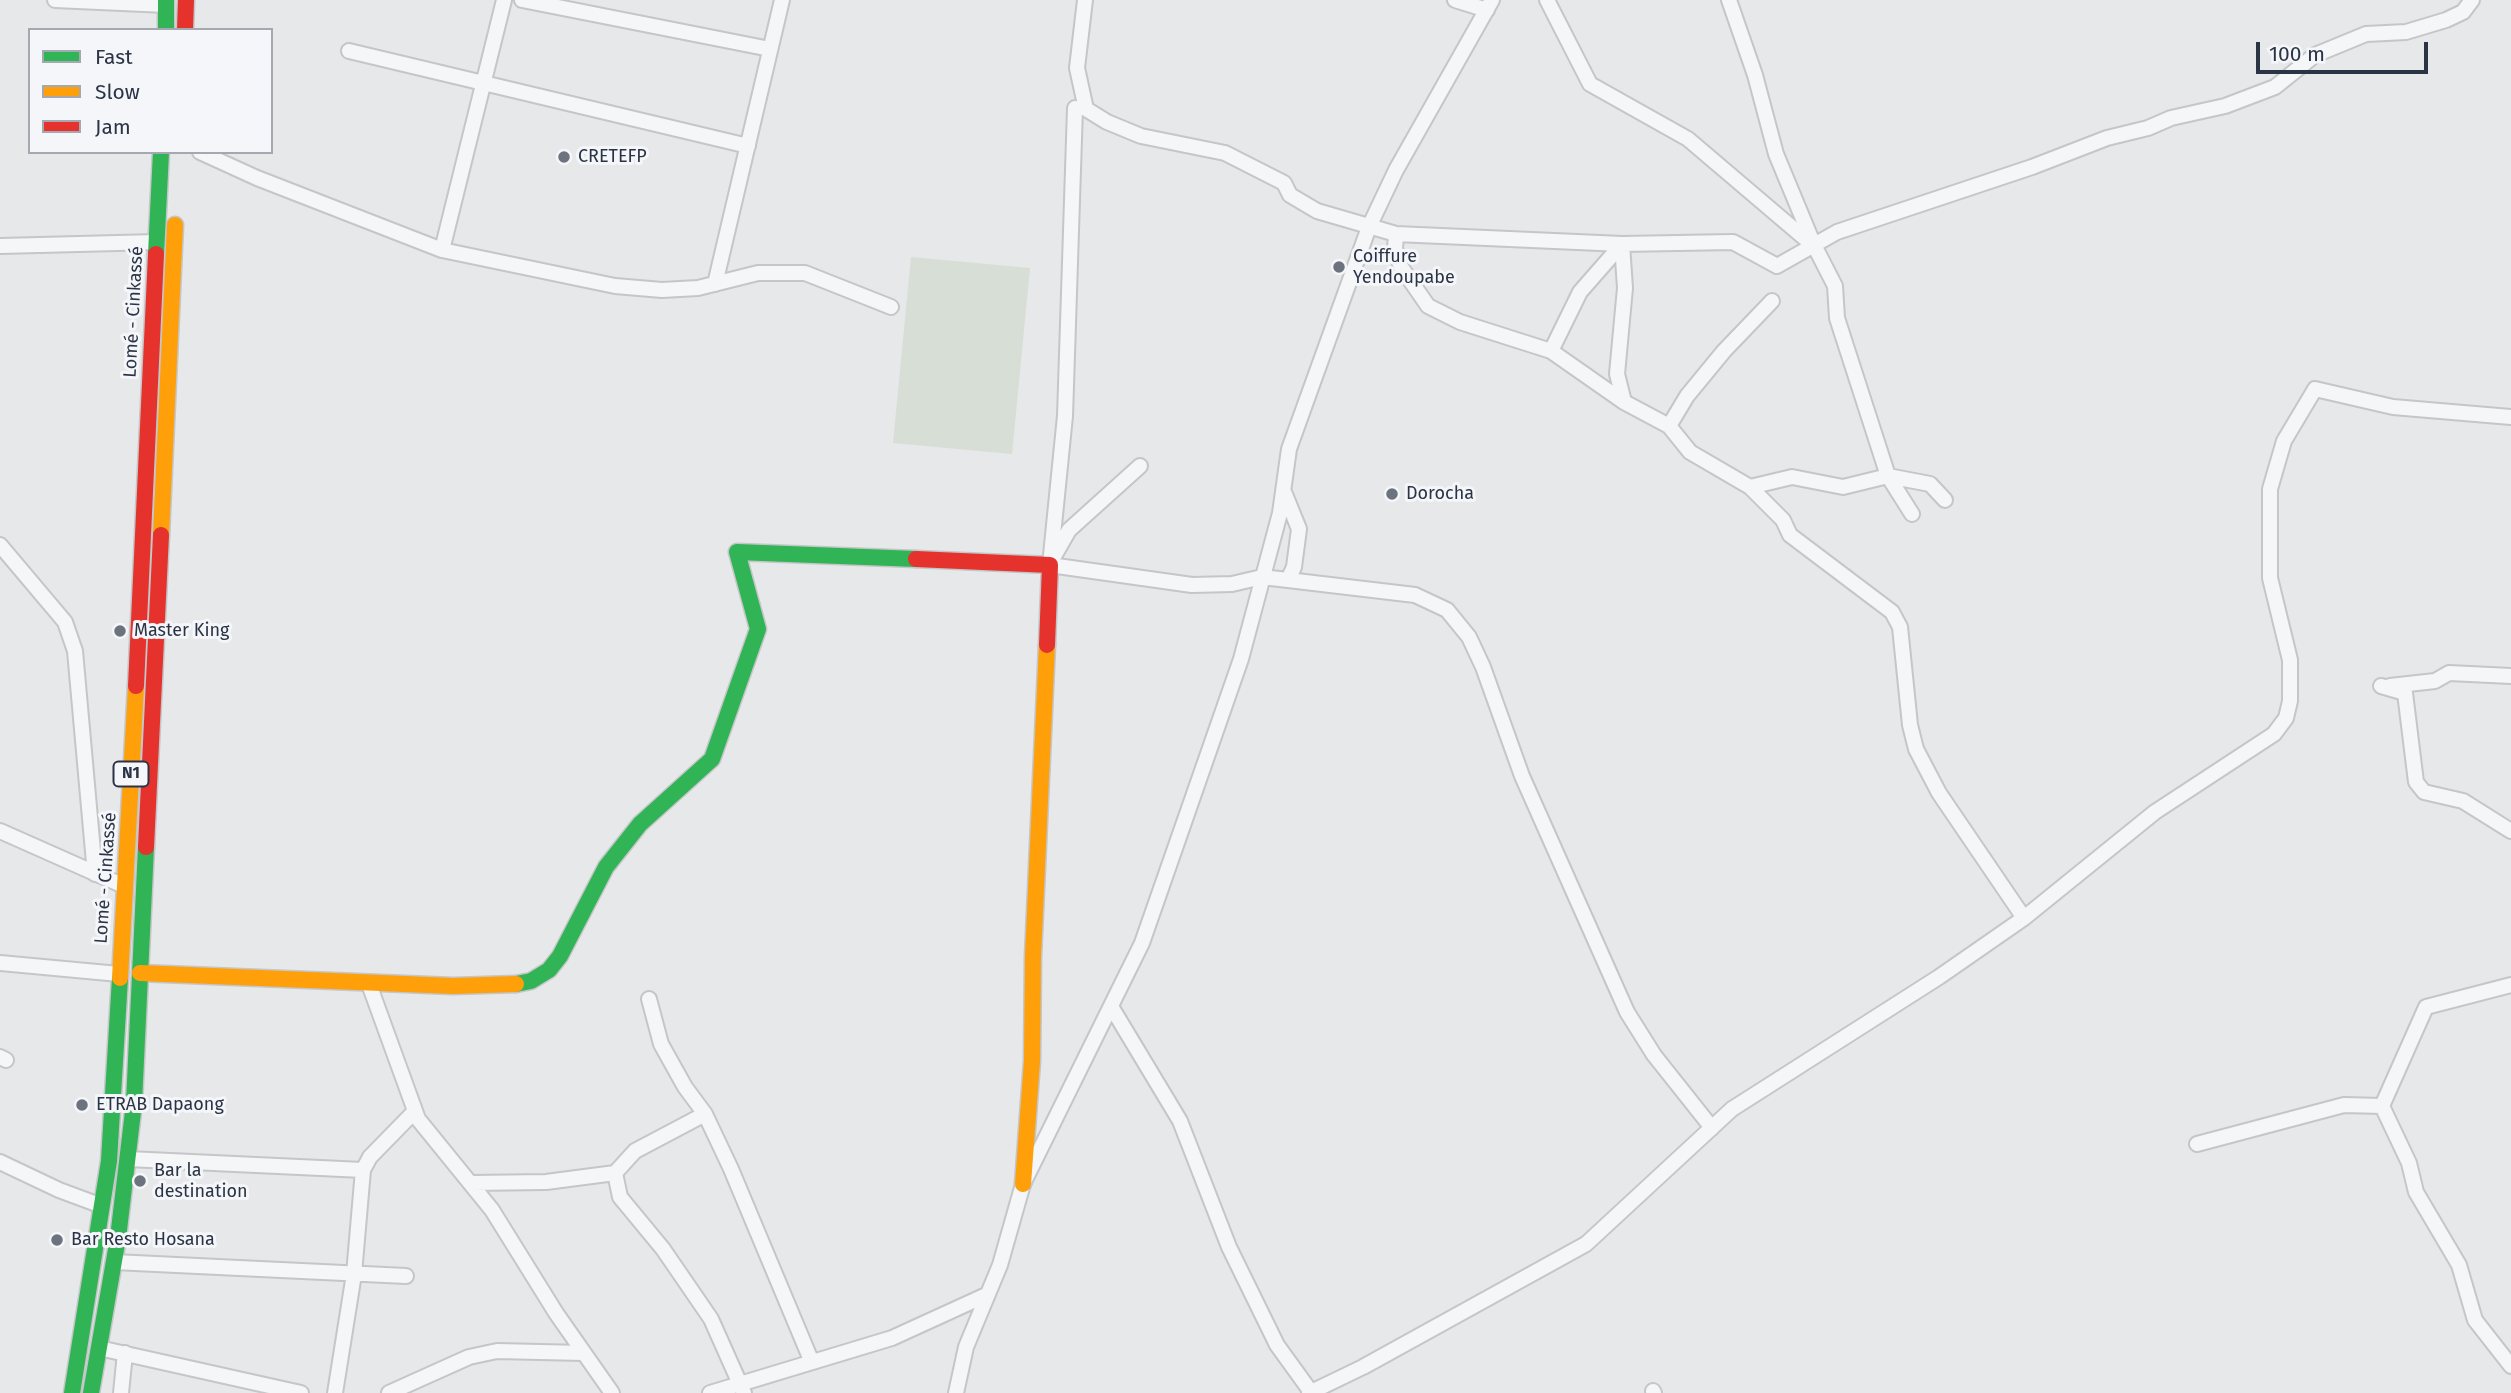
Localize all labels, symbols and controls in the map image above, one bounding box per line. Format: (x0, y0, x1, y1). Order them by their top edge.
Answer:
legend (28, 28, 273, 154)
scale bar (2259, 28, 2430, 72)
text: 100 m (2269, 41, 2325, 67)
text: Fast (95, 44, 133, 70)
text: Slow (95, 79, 140, 105)
text: Jam (95, 114, 131, 140)
place label: CRETEFP (578, 146, 647, 168)
marker: CRETEFP (556, 149, 572, 165)
street label: Lomé - Cinkassé (120, 246, 148, 378)
place label: Coiffure Yendoupabe (1353, 246, 1455, 288)
marker: Coiffure Yendoupabe (1331, 259, 1347, 275)
place label: Dorocha (1406, 483, 1474, 505)
marker: Dorocha (1384, 486, 1400, 502)
place label: Master King (134, 620, 229, 642)
marker: Master King (112, 623, 128, 639)
road number: N1 (114, 762, 148, 786)
street label: Lomé - Cinkassé (91, 812, 121, 944)
place label: ETRAB Dapaong (96, 1094, 224, 1116)
marker: ETRAB Dapaong (74, 1097, 90, 1113)
place label: Bar la destination (154, 1160, 248, 1202)
marker: Bar la destination (132, 1173, 148, 1189)
place label: Bar Resto Hosana (71, 1229, 215, 1251)
marker: Bar Resto Hosana (49, 1232, 65, 1248)

